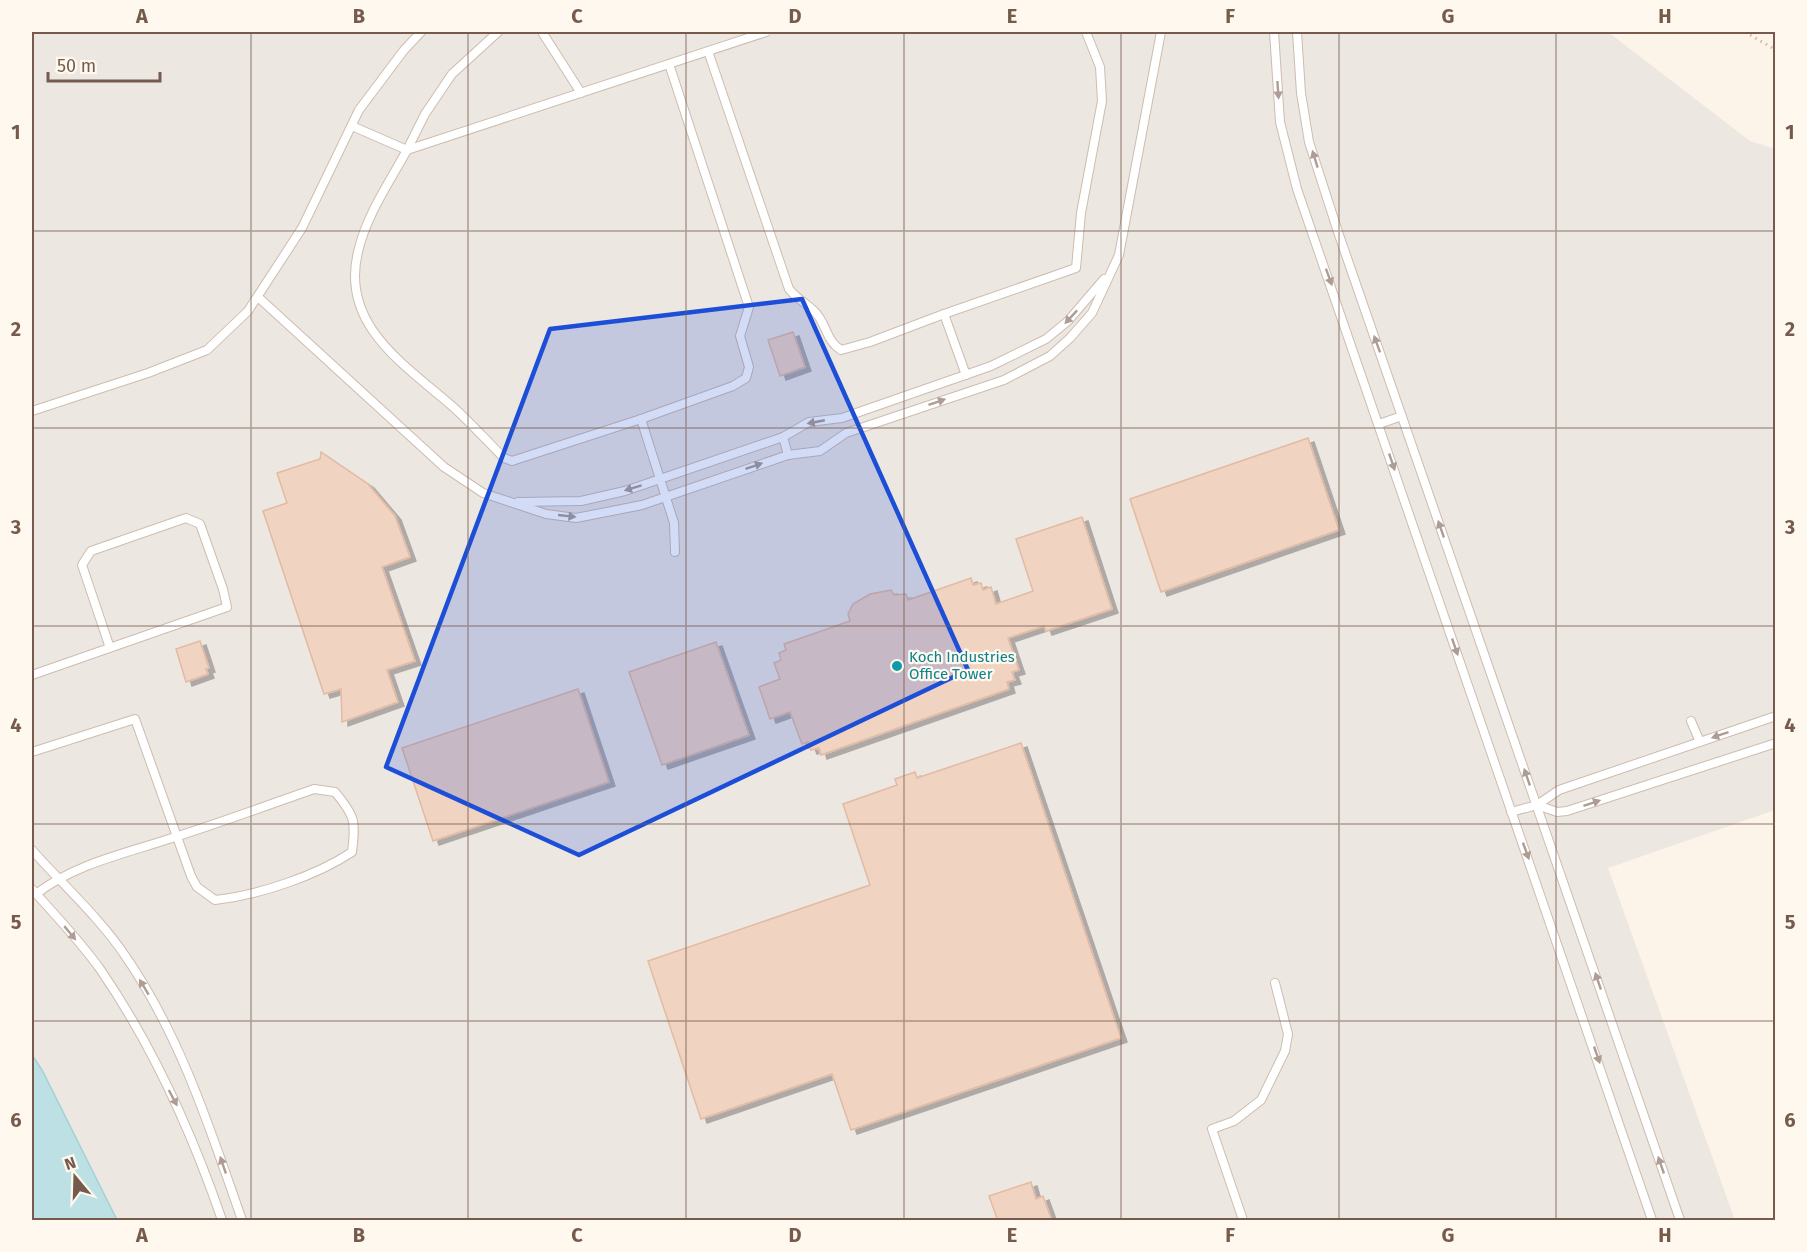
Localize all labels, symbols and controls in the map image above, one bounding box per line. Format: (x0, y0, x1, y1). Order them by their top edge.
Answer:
text: A (135, 4, 149, 28)
text: B (353, 4, 365, 28)
text: C (571, 4, 583, 28)
text: D (788, 4, 802, 28)
text: E (1007, 4, 1017, 28)
text: F (1225, 4, 1235, 28)
text: G (1442, 4, 1454, 28)
text: H (1658, 4, 1672, 28)
scale bar (48, 45, 160, 83)
text: 50 m (57, 55, 96, 77)
one-way arrow (1273, 80, 1282, 99)
text: 1 (11, 120, 21, 144)
text: 1 (1785, 120, 1795, 144)
one-way arrow (1310, 150, 1319, 168)
one-way arrow (1324, 268, 1334, 286)
one-way arrow (1064, 309, 1078, 323)
text: 2 (11, 317, 21, 341)
text: 2 (1785, 317, 1795, 341)
one-way arrow (1372, 335, 1382, 353)
one-way arrow (928, 397, 946, 407)
one-way arrow (806, 418, 825, 427)
one-way arrow (1387, 453, 1397, 471)
one-way arrow (746, 461, 764, 471)
one-way arrow (624, 484, 642, 493)
one-way arrow (558, 511, 577, 521)
text: 3 (10, 515, 21, 539)
text: 3 (1784, 515, 1795, 539)
one-way arrow (1435, 520, 1445, 538)
one-way arrow (1451, 638, 1460, 656)
place label: Koch Industries Office Tower (909, 648, 1015, 683)
marker: Koch Industries Office Tower (890, 659, 904, 673)
text: 4 (10, 713, 22, 737)
text: 4 (1784, 713, 1796, 737)
one-way arrow (1711, 731, 1729, 741)
one-way arrow (1521, 768, 1531, 786)
one-way arrow (1583, 798, 1601, 807)
one-way arrow (1521, 843, 1531, 861)
text: 5 (11, 910, 22, 934)
text: 5 (1785, 910, 1796, 934)
one-way arrow (63, 925, 76, 941)
one-way arrow (1592, 972, 1602, 990)
one-way arrow (139, 979, 150, 995)
one-way arrow (1593, 1046, 1602, 1064)
one-way arrow (168, 1089, 178, 1106)
text: 6 (10, 1108, 22, 1132)
text: 6 (1784, 1108, 1796, 1132)
north arrow (45, 1147, 105, 1207)
text: N (62, 1153, 78, 1174)
one-way arrow (217, 1156, 227, 1174)
one-way arrow (1656, 1156, 1666, 1174)
text: A (135, 1223, 149, 1247)
text: B (353, 1223, 365, 1247)
text: C (571, 1223, 583, 1247)
text: D (788, 1223, 802, 1247)
text: E (1007, 1223, 1017, 1247)
text: F (1225, 1223, 1235, 1247)
text: G (1442, 1223, 1454, 1247)
text: H (1658, 1223, 1672, 1247)

